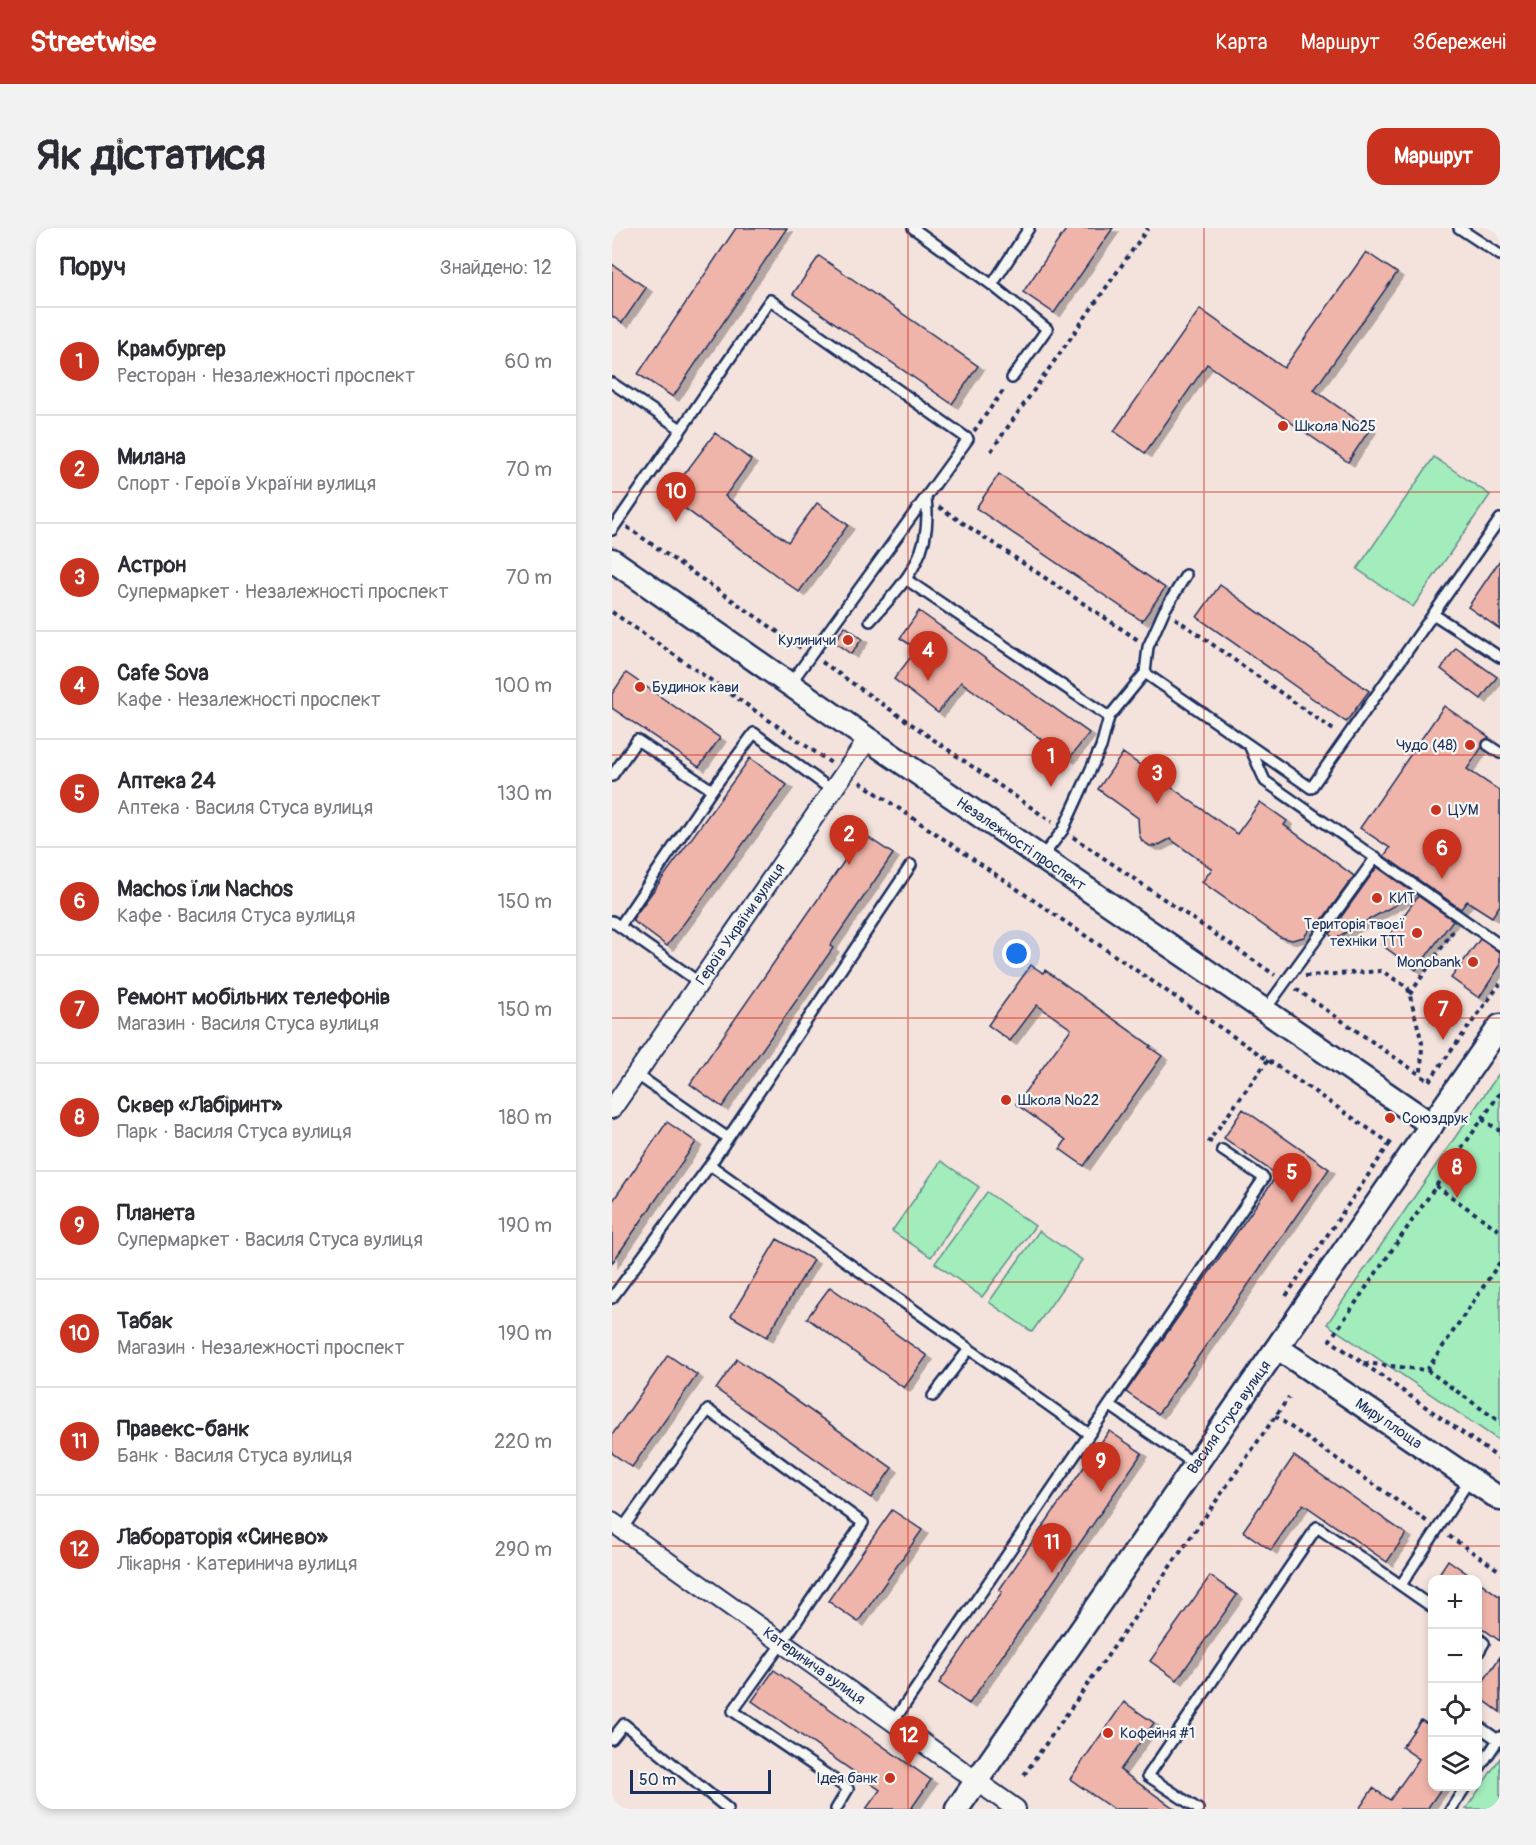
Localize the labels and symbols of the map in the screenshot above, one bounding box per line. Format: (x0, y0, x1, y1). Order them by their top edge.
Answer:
place label: Школа №25 (1295, 417, 1376, 436)
marker: Школа №25 (1276, 419, 1290, 433)
pin: 10 (656, 472, 696, 522)
place label: Кулиничи (778, 631, 836, 650)
pin: 4 (908, 632, 948, 681)
marker: Кулиничи (841, 633, 855, 647)
place label: Будинок кави (652, 678, 739, 697)
marker: Будинок кави (633, 680, 647, 694)
place label: Чудо (48) (1396, 736, 1458, 755)
pin: 1 (1032, 738, 1070, 787)
marker: Чудо (48) (1463, 738, 1477, 752)
pin: 3 (1138, 754, 1176, 804)
street label: Незалежності проспект (952, 793, 1090, 896)
place label: ЦУМ (1448, 801, 1479, 820)
marker: ЦУМ (1429, 803, 1443, 817)
pin: 2 (830, 816, 868, 865)
pin: 6 (1422, 830, 1462, 879)
street label: Героїв України вулиця (692, 860, 789, 989)
place label: КИТ (1389, 889, 1415, 908)
marker: КИТ (1370, 891, 1384, 905)
place label: Територія твоєї техніки ТТТ (1304, 915, 1405, 951)
marker: Територія твоєї техніки ТТТ (1410, 926, 1424, 940)
your location (1002, 939, 1031, 968)
place label: Monobank (1397, 953, 1462, 972)
marker: Monobank (1466, 955, 1480, 969)
pin: 7 (1424, 990, 1462, 1040)
place label: Школа №22 (1018, 1091, 1099, 1110)
marker: Школа №22 (999, 1093, 1013, 1107)
place label: Союздрук (1402, 1109, 1469, 1128)
marker: Союздрук (1383, 1111, 1397, 1125)
pin: 8 (1438, 1148, 1476, 1198)
pin: 5 (1272, 1154, 1312, 1203)
street label: Василя Стуса вулиця (1183, 1357, 1275, 1478)
street label: Миру площа (1351, 1394, 1426, 1453)
pin: 9 (1082, 1442, 1120, 1492)
pin: 11 (1032, 1524, 1072, 1573)
street label: Катеринича вулиця (759, 1623, 869, 1709)
pin: 12 (890, 1716, 928, 1766)
place label: Кофейня #1 (1120, 1724, 1195, 1743)
marker: Кофейня #1 (1101, 1726, 1115, 1740)
scale bar (630, 1767, 771, 1794)
place label: Ідея банк (816, 1769, 878, 1788)
marker: Ідея банк (883, 1771, 897, 1785)

